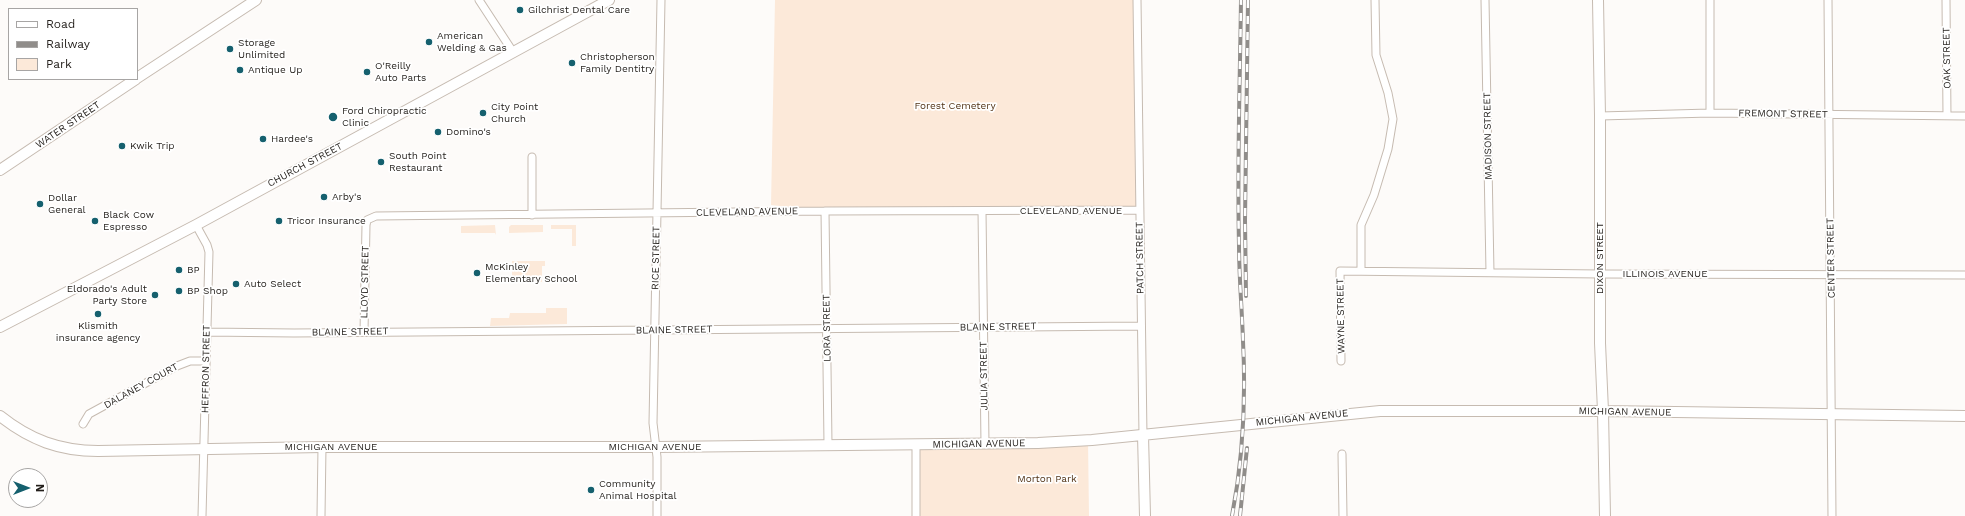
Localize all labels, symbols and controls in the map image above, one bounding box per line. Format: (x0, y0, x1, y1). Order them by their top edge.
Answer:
place label: Gilchrist Dental Care (528, 4, 630, 16)
marker: Gilchrist Dental Care (515, 5, 525, 15)
legend (8, 8, 138, 80)
text: Road (46, 17, 75, 31)
street label: OAK STREET (1940, 27, 1954, 89)
place label: American Welding & Gas (437, 30, 507, 54)
text: Railway (46, 37, 90, 51)
place label: Storage Unlimited (238, 37, 285, 60)
marker: American Welding & Gas (424, 37, 434, 47)
marker: Storage Unlimited (225, 44, 235, 54)
place label: Christopherson Family Dentitry (580, 51, 655, 74)
text: Park (46, 57, 72, 71)
marker: Christopherson Family Dentitry (567, 58, 577, 68)
place label: O'Reilly Auto Parts (375, 60, 426, 84)
place label: Antique Up (248, 64, 302, 76)
marker: Antique Up (235, 65, 245, 75)
marker: O'Reilly Auto Parts (362, 67, 372, 77)
street label: MADISON STREET (1481, 92, 1495, 180)
street label: WATER STREET (34, 99, 102, 151)
park label: Forest Cemetery (914, 100, 996, 112)
place label: City Point Church (491, 101, 538, 124)
place label: Ford Chiropractic Clinic (342, 105, 427, 128)
street label: FREMONT STREET (1738, 107, 1828, 121)
marker: City Point Church (478, 108, 488, 118)
marker: Ford Chiropractic Clinic (327, 111, 339, 123)
place label: Domino's (446, 126, 491, 138)
marker: Domino's (433, 127, 443, 137)
place label: Hardee's (271, 133, 313, 145)
marker: Hardee's (258, 134, 268, 144)
place label: Kwik Trip (130, 140, 175, 152)
street label: CHURCH STREET (266, 140, 344, 190)
marker: Kwik Trip (117, 141, 127, 151)
place label: South Point Restaurant (389, 150, 446, 174)
marker: South Point Restaurant (376, 157, 386, 167)
place label: Arby's (332, 191, 361, 203)
place label: Dollar General (48, 192, 86, 216)
marker: Arby's (319, 192, 329, 202)
marker: Dollar General (35, 199, 45, 209)
street label: CLEVELAND AVENUE (696, 205, 798, 219)
street label: CLEVELAND AVENUE (1020, 205, 1122, 217)
place label: Black Cow Espresso (103, 209, 154, 232)
place label: Tricor Insurance (287, 215, 366, 227)
marker: Black Cow Espresso (90, 216, 100, 226)
marker: Tricor Insurance (274, 216, 284, 226)
street label: CENTER STREET (1824, 218, 1838, 298)
street label: PATCH STREET (1133, 222, 1147, 294)
street label: DIXON STREET (1594, 222, 1606, 294)
street label: RICE STREET (649, 226, 663, 290)
street label: LLOYD STREET (358, 246, 372, 318)
place label: McKinley Elementary School (485, 261, 577, 284)
place label: BP (187, 264, 200, 276)
marker: BP (174, 265, 184, 275)
marker: McKinley Elementary School (472, 268, 482, 278)
street label: ILLINOIS AVENUE (1622, 268, 1708, 280)
place label: Auto Select (244, 278, 301, 290)
street label: WAYNE STREET (1334, 278, 1348, 354)
marker: Auto Select (231, 279, 241, 289)
place label: Eldorado's Adult Party Store (67, 283, 147, 306)
place label: BP Shop (187, 285, 228, 297)
marker: BP Shop (174, 286, 184, 296)
marker: Eldorado's Adult Party Store (150, 290, 160, 300)
street label: LORA STREET (820, 294, 834, 362)
marker: Klismith insurance agency (93, 309, 103, 319)
place label: Klismith insurance agency (56, 320, 140, 344)
street label: BLAINE STREET (960, 320, 1036, 334)
street label: BLAINE STREET (636, 323, 712, 337)
street label: HEFFRON STREET (199, 325, 213, 413)
street label: BLAINE STREET (312, 325, 388, 339)
street label: JULIA STREET (977, 341, 991, 411)
street label: DALANEY COURT (102, 361, 180, 411)
street label: MICHIGAN AVENUE (1578, 405, 1672, 419)
street label: MICHIGAN AVENUE (1255, 407, 1349, 429)
street label: MICHIGAN AVENUE (932, 437, 1026, 451)
street label: MICHIGAN AVENUE (285, 441, 377, 453)
street label: MICHIGAN AVENUE (609, 441, 701, 453)
north arrow (8, 468, 48, 508)
park label: Morton Park (1017, 473, 1077, 485)
place label: Community Animal Hospital (599, 478, 676, 502)
text: N (33, 484, 46, 492)
marker: Community Animal Hospital (586, 485, 596, 495)

